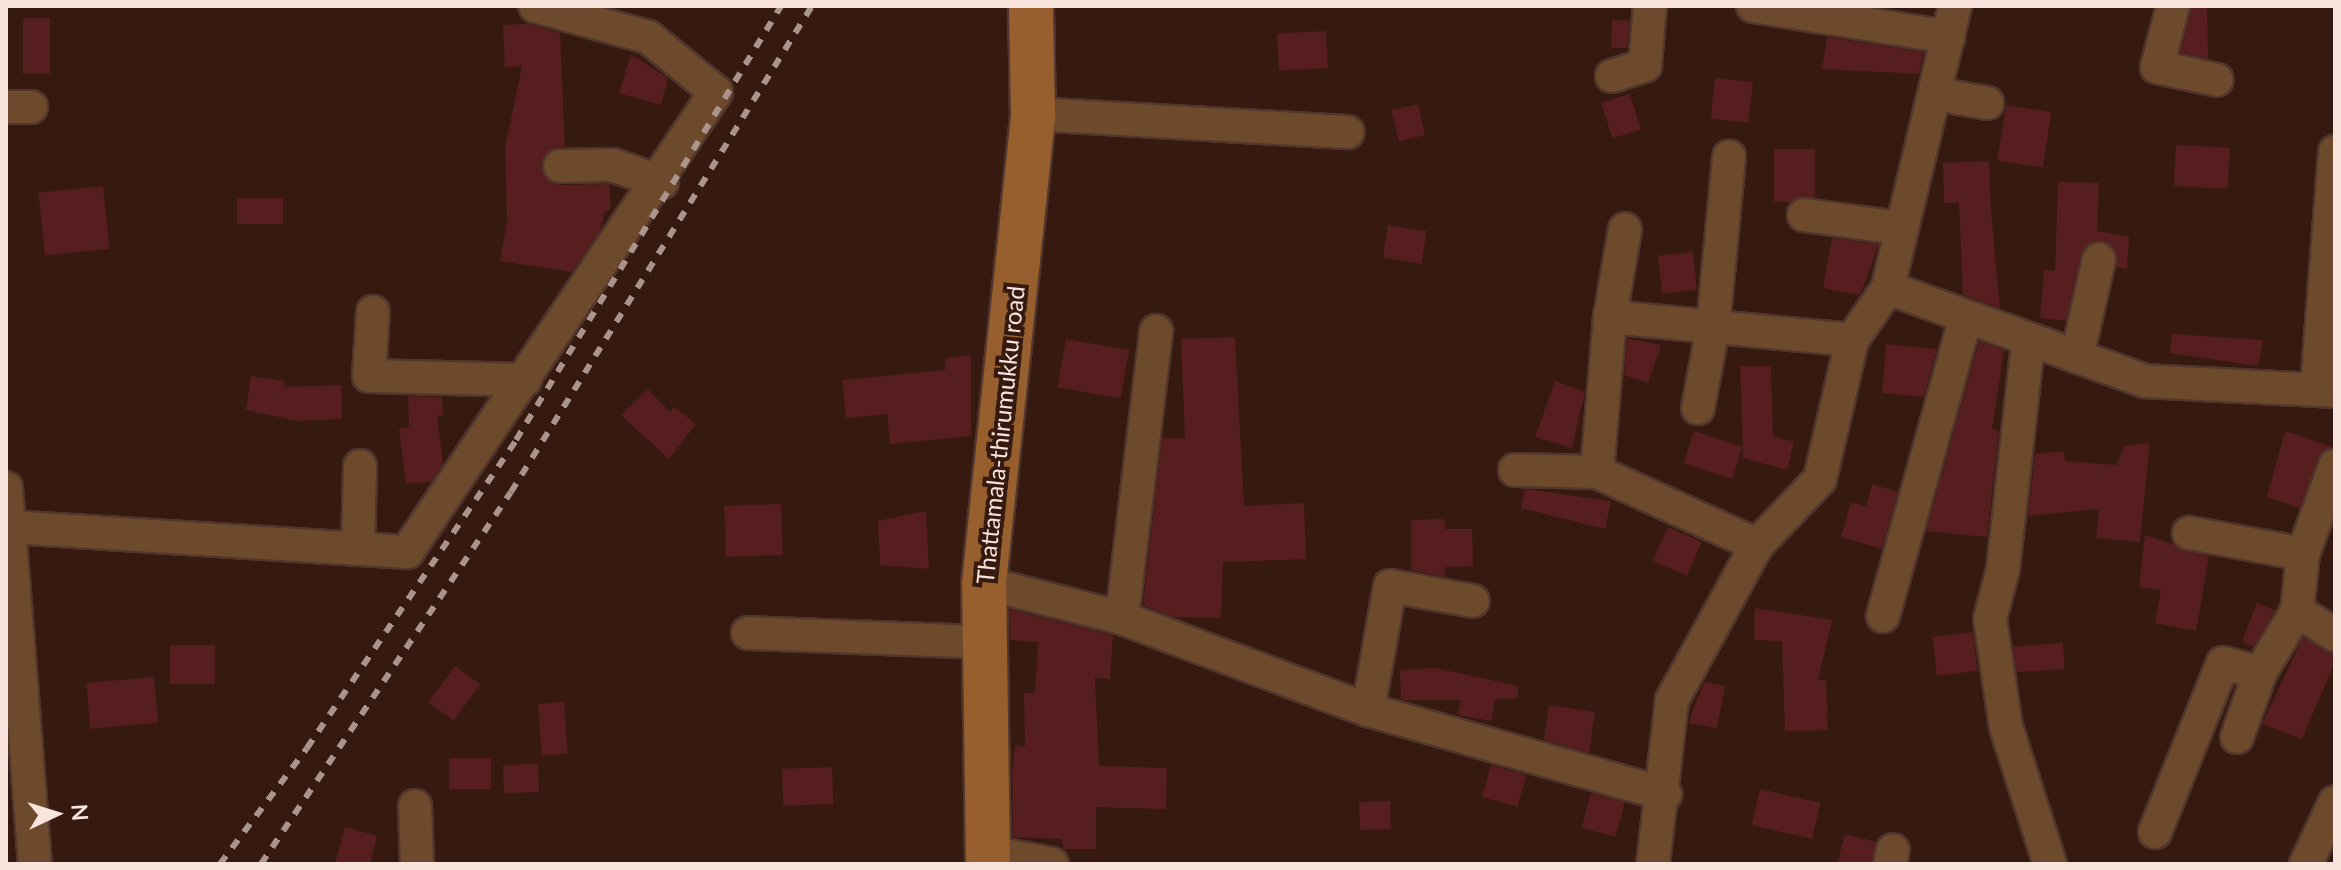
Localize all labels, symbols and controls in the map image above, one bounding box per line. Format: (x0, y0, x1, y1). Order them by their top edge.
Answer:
street label: Thattamala-thirumukku road (970, 284, 1030, 586)
north arrow (16, 774, 96, 854)
text: N (66, 803, 94, 822)

